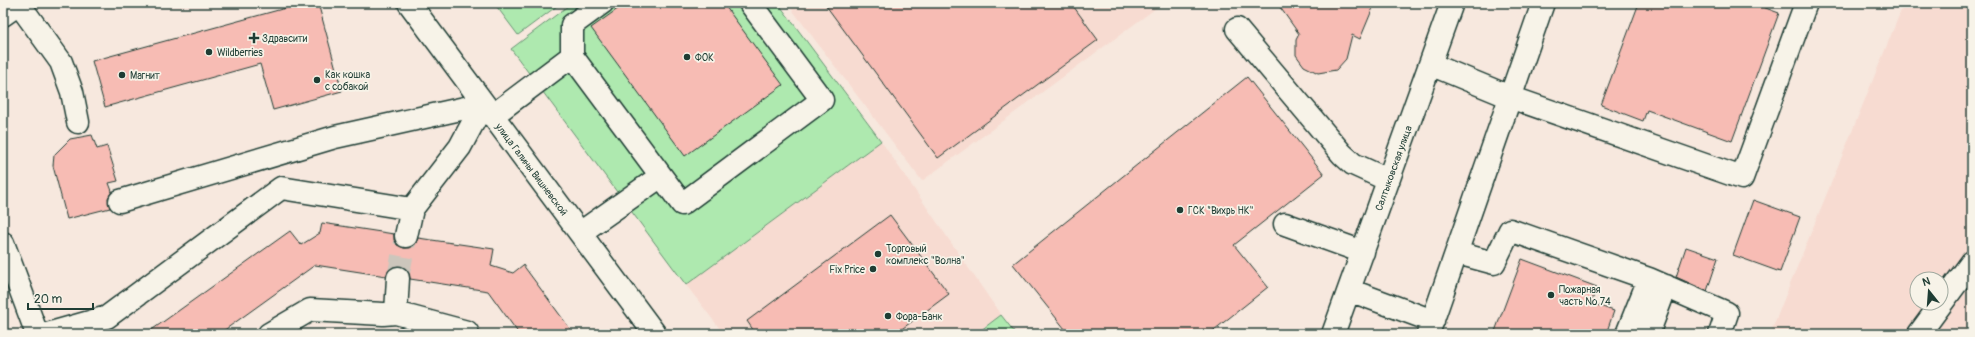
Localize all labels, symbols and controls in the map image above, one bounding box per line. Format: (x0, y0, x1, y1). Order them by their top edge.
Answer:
marker: Здравсити (249, 33, 259, 43)
place label: Здравсити (262, 33, 308, 45)
marker: Wildberries (204, 47, 214, 57)
place label: Wildberries (217, 47, 263, 59)
marker: ФОК (682, 52, 692, 62)
place label: ФОК (695, 52, 714, 64)
place label: Как кошка с собакой (325, 69, 370, 93)
marker: Магнит (117, 70, 127, 80)
place label: Магнит (130, 70, 160, 82)
marker: Как кошка с собакой (312, 75, 322, 85)
street label: улица Галины Вишневской (492, 120, 570, 218)
street label: Салтыковская улица (1373, 124, 1415, 213)
marker: ГСК "Вихрь НК" (1175, 205, 1185, 215)
place label: ГСК "Вихрь НК" (1188, 205, 1254, 217)
place label: Торговый комплекс "Волна" (886, 243, 965, 267)
marker: Торговый комплекс "Волна" (873, 249, 883, 259)
place label: Fix Price (829, 264, 865, 276)
marker: Fix Price (868, 264, 878, 274)
north arrow (1909, 271, 1949, 311)
text: N (1921, 274, 1932, 289)
place label: Пожарная часть № 74 (1559, 284, 1611, 308)
scale bar (28, 285, 93, 311)
marker: Пожарная часть № 74 (1546, 290, 1556, 300)
text: 20 m (34, 292, 63, 307)
marker: Фора-Банк (883, 311, 893, 321)
place label: Фора-Банк (896, 311, 943, 323)

